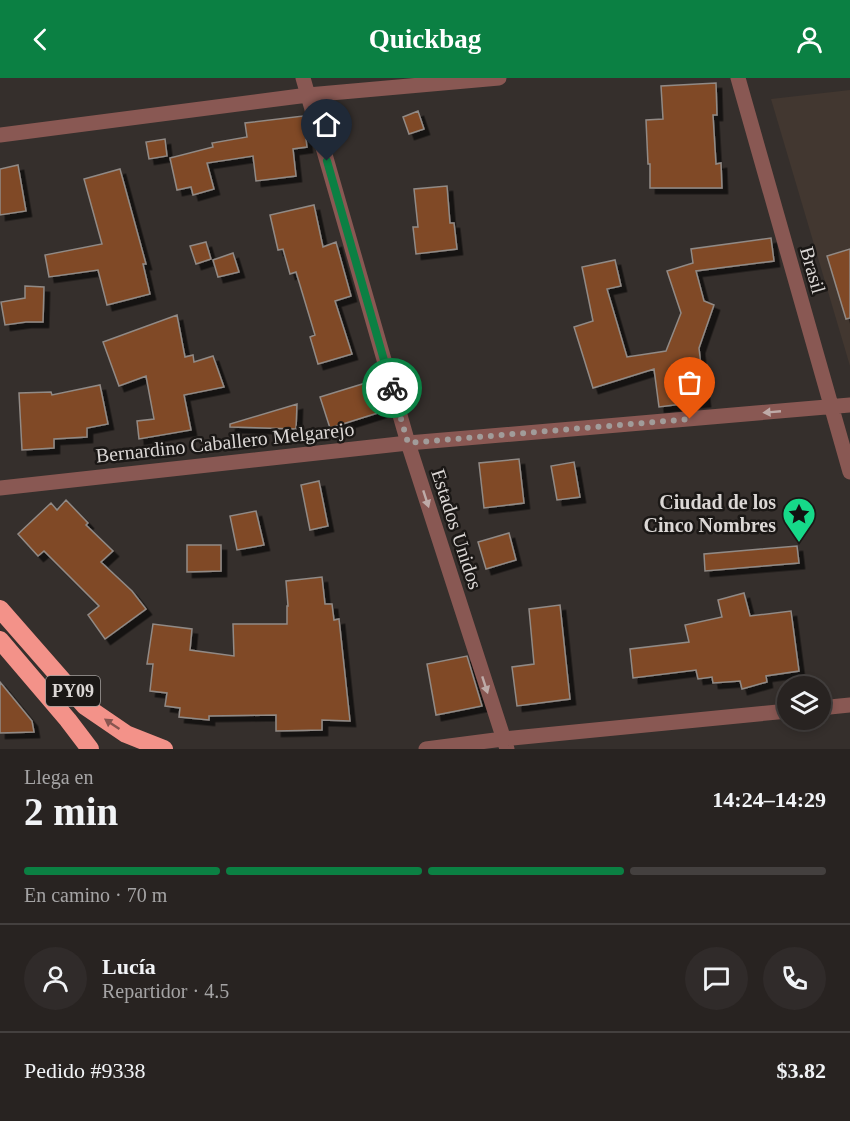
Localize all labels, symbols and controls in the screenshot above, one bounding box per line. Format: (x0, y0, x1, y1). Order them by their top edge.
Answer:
icon: back (24, 23, 57, 56)
icon: person (793, 23, 826, 56)
text: Quickbag (369, 24, 481, 54)
pin (301, 99, 352, 161)
icon: home (310, 108, 343, 141)
street label: Brasil (796, 244, 830, 296)
pin (664, 357, 715, 419)
courier (362, 358, 422, 418)
icon: bag (673, 366, 706, 399)
icon: bike (376, 372, 409, 405)
one-way arrow (763, 407, 782, 417)
street label: Bernardino Caballero Melgarejo (95, 417, 355, 468)
street label: Estados Unidos (427, 466, 487, 592)
one-way arrow (422, 490, 431, 508)
place label: Ciudad de los Cinco Nombres (644, 491, 776, 536)
place icon: Ciudad de los Cinco Nombres (781, 496, 817, 543)
road number: PY09 (46, 676, 100, 706)
one-way arrow (481, 676, 491, 694)
map controls (777, 676, 831, 730)
button: layers (777, 676, 831, 730)
one-way arrow (104, 719, 120, 730)
text: Llega en (24, 766, 93, 788)
text: 14:24–14:29 (712, 787, 826, 812)
text: 2 min (24, 790, 118, 833)
text: En camino · 70 m (24, 884, 167, 906)
button: person (24, 947, 87, 1010)
button: chat (685, 947, 748, 1010)
button: phone (763, 947, 826, 1010)
text: Lucía (102, 954, 156, 979)
text: Repartidor · 4.5 (102, 980, 229, 1002)
text: Pedido #9338 (24, 1058, 146, 1083)
text: $3.82 (777, 1058, 826, 1083)

